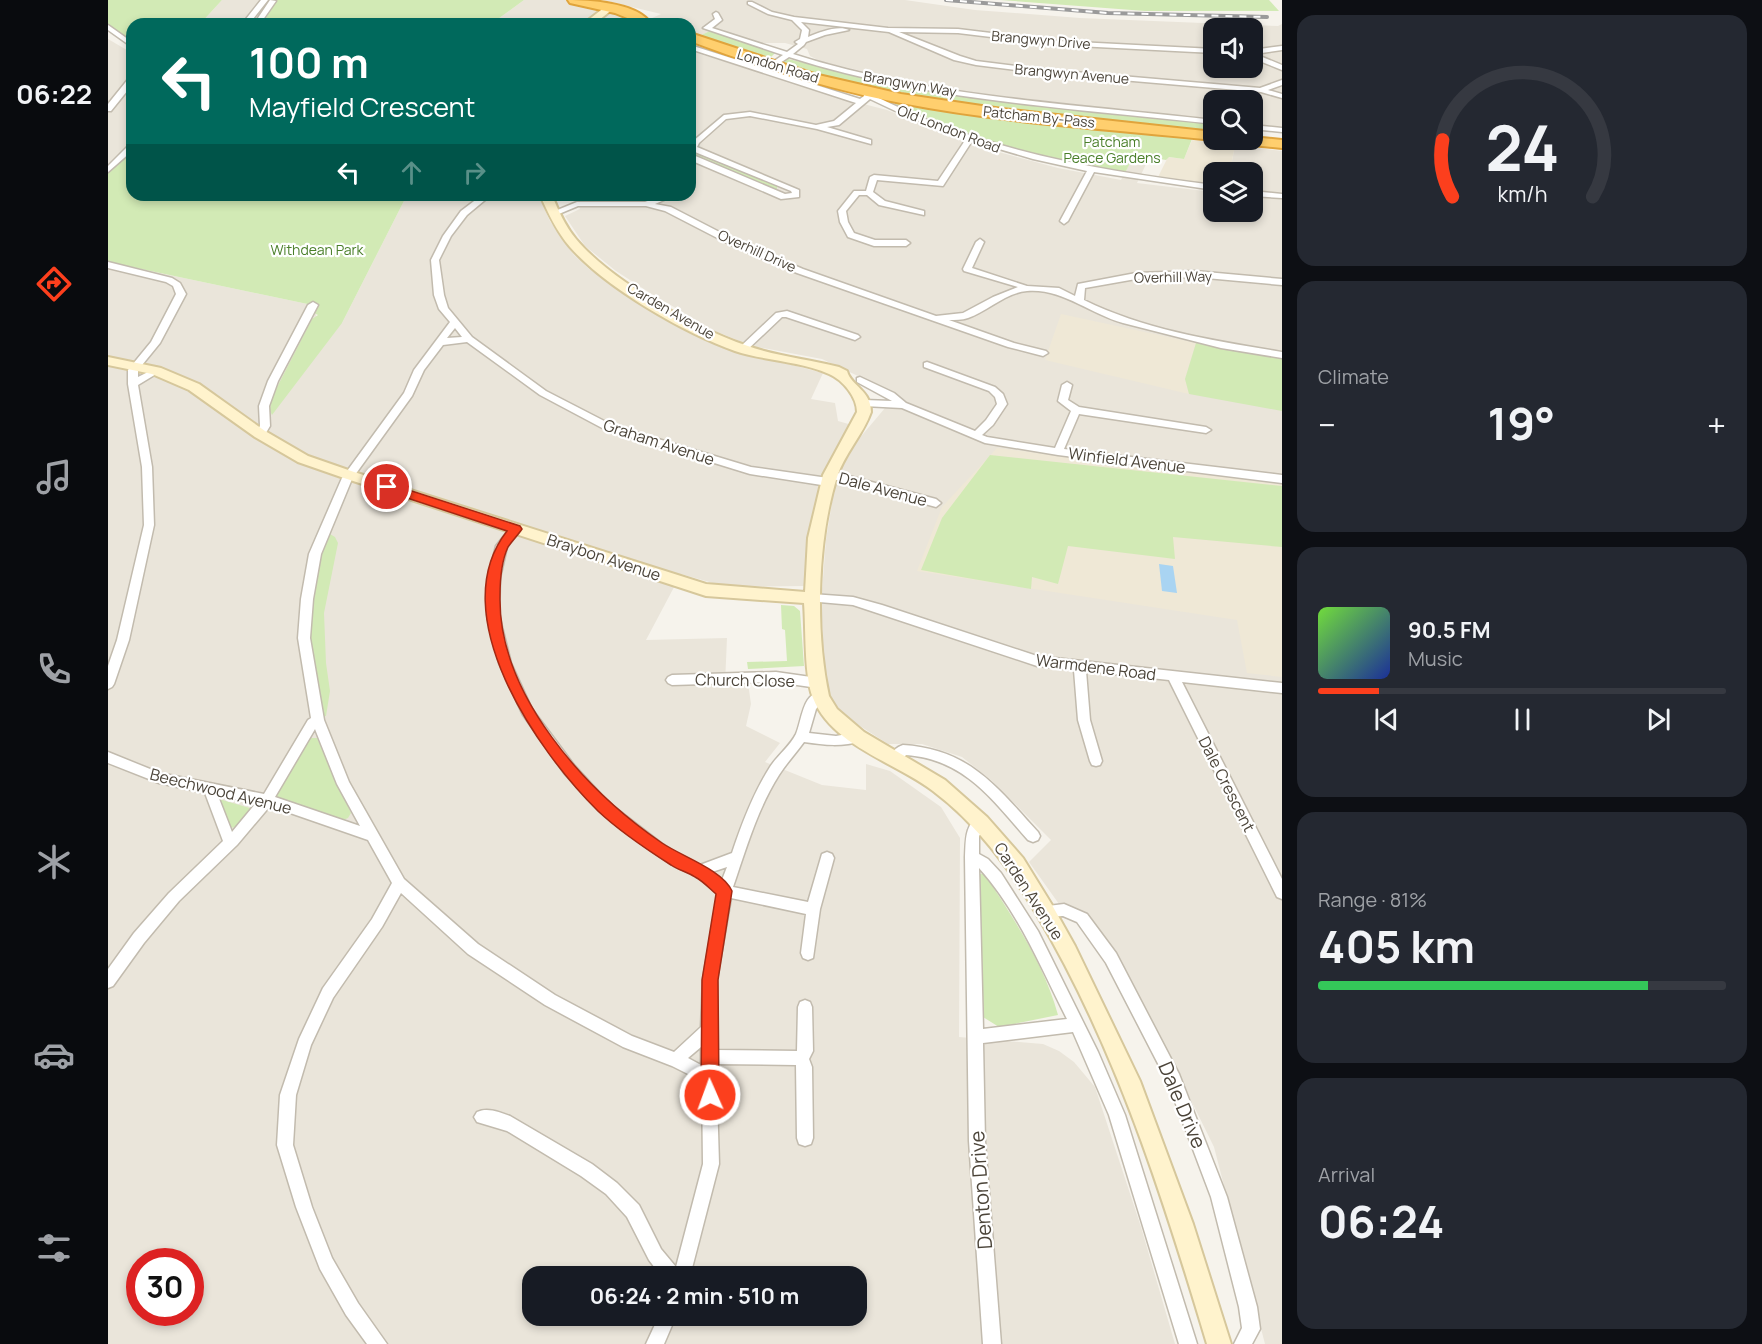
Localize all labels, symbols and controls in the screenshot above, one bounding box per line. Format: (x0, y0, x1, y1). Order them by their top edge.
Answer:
map controls (1203, 18, 1263, 222)
button: sound (1203, 18, 1263, 78)
street label: Brangwyn Drive (991, 26, 1092, 53)
text: 100 m (249, 33, 369, 91)
icon: left (150, 42, 228, 120)
street label: London Road (735, 44, 821, 87)
street label: Brangwyn Avenue (1014, 59, 1130, 88)
street label: Brangwyn Way (862, 66, 959, 101)
text: 06:22 (16, 75, 92, 112)
text: Mayfield Crescent (249, 88, 475, 125)
button: search (1203, 90, 1263, 150)
street label: Old London Road (895, 100, 1003, 157)
street label: Patcham By-Pass (982, 101, 1096, 132)
text: 24 (1485, 105, 1559, 191)
park label: Patcham Peace Gardens (1063, 132, 1161, 167)
icon: left (332, 156, 365, 189)
icon: ahead (395, 156, 428, 189)
icon: right (458, 156, 491, 189)
button: layers (1203, 162, 1263, 222)
text: km/h (1497, 180, 1547, 209)
street label: Overhill Drive (715, 225, 799, 276)
park label: Withdean Park (270, 240, 365, 259)
icon: directions (33, 263, 75, 305)
street label: Overhill Way (1134, 266, 1213, 287)
street label: Carden Avenue (624, 278, 718, 343)
text: Climate (1318, 363, 1389, 390)
text: 19° (1487, 392, 1555, 454)
text: − (1318, 402, 1336, 447)
text: + (1707, 402, 1726, 447)
street label: Graham Avenue (601, 414, 717, 470)
street label: Winfield Avenue (1067, 442, 1187, 478)
icon: music (33, 456, 75, 498)
pin (361, 461, 412, 512)
street label: Dale Avenue (836, 467, 930, 511)
icon: arrive (370, 470, 403, 503)
street label: Braybon Avenue (544, 528, 664, 586)
text: 90.5 FM (1408, 615, 1490, 645)
text: Music (1408, 645, 1463, 672)
icon: phone (33, 648, 75, 690)
street label: Warmdene Road (1035, 649, 1157, 685)
street label: Church Close (695, 668, 795, 692)
icon: previous (1370, 703, 1403, 736)
icon: pause (1506, 703, 1539, 736)
icon: next (1642, 703, 1675, 736)
street label: Dale Crescent (1194, 733, 1260, 835)
street label: Beechwood Avenue (148, 763, 294, 819)
street label: Carden Avenue (989, 838, 1069, 944)
icon: climate (33, 841, 75, 883)
text: Range · 81% (1318, 886, 1427, 913)
text: 405 km (1318, 915, 1475, 977)
icon: car (33, 1034, 75, 1076)
street label: Dale Drive (1152, 1057, 1213, 1152)
position arrow (678, 1063, 742, 1127)
street label: Denton Drive (963, 1130, 998, 1250)
text: Arrival (1318, 1161, 1375, 1188)
text: 06:24 (1318, 1190, 1444, 1252)
icon: filters (33, 1227, 75, 1269)
speed limit sign: 30 (126, 1248, 204, 1326)
text: 06:24 · 2 min · 510 m (590, 1281, 799, 1311)

